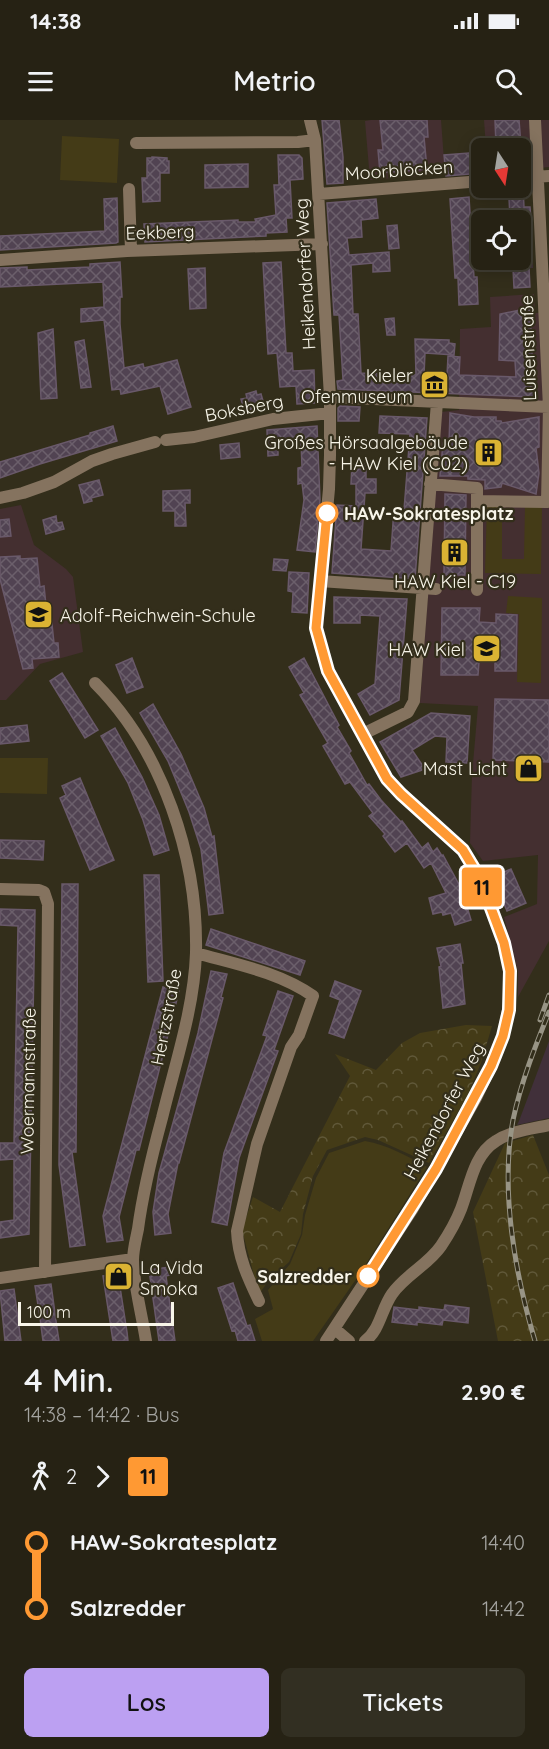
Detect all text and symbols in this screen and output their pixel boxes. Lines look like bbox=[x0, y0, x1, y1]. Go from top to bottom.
text: 14:38 bbox=[30, 7, 81, 35]
text: Metrio bbox=[233, 64, 316, 98]
icon: menu bbox=[24, 65, 57, 98]
icon: search bbox=[492, 65, 525, 98]
north arrow bbox=[471, 138, 531, 198]
map controls bbox=[471, 138, 531, 270]
street label: Moorblöcken bbox=[344, 155, 454, 185]
street label: Heikendorfer Weg bbox=[290, 198, 320, 350]
button: locate bbox=[471, 210, 531, 270]
street label: Eekberg bbox=[125, 219, 195, 245]
street label: Luisenstraße bbox=[515, 295, 541, 401]
place label: Kieler Ofenmuseum bbox=[301, 364, 413, 408]
museum icon: Kieler Ofenmuseum bbox=[418, 369, 450, 401]
street label: Boksberg bbox=[203, 389, 285, 427]
place label: Großes Hörsaalgebäude - HAW Kiel (C02) bbox=[264, 431, 468, 475]
building icon: Großes Hörsaalgebäude - HAW Kiel (C02) bbox=[473, 436, 505, 468]
marker: HAW-Sokratesplatz bbox=[316, 502, 338, 524]
place label: HAW-Sokratesplatz bbox=[344, 502, 514, 525]
building icon: HAW Kiel - C19 bbox=[439, 536, 471, 568]
place label: HAW Kiel - C19 bbox=[394, 570, 516, 593]
school or university icon: Adolf-Reichwein-Schule bbox=[23, 599, 55, 631]
place label: Adolf-Reichwein-Schule bbox=[60, 604, 256, 627]
school or university icon: HAW Kiel bbox=[470, 633, 502, 665]
place label: HAW Kiel bbox=[388, 638, 465, 661]
shop icon: Mast Licht bbox=[512, 752, 544, 784]
place label: Mast Licht bbox=[423, 757, 507, 780]
line badge: 11 bbox=[455, 868, 509, 906]
text: 11 bbox=[474, 874, 490, 900]
street label: Hertzstraße bbox=[145, 967, 187, 1067]
street label: Woermannstraße bbox=[15, 1008, 41, 1154]
street label: Heikendorfer Weg bbox=[398, 1039, 490, 1183]
place label: La Vida Smoka bbox=[140, 1256, 203, 1300]
shop icon: La Vida Smoka bbox=[103, 1261, 135, 1293]
place label: Salzredder bbox=[257, 1265, 352, 1288]
marker: Salzredder bbox=[357, 1265, 379, 1287]
scale bar bbox=[18, 1299, 174, 1326]
text: 100 m bbox=[27, 1302, 71, 1322]
text: 4 Min. bbox=[24, 1359, 114, 1400]
text: 2.90 € bbox=[461, 1378, 525, 1406]
text: 14:38 – 14:42 · Bus bbox=[24, 1402, 179, 1427]
icon: walk bbox=[24, 1460, 57, 1493]
icon: forward bbox=[86, 1460, 119, 1493]
text: 11 bbox=[140, 1463, 156, 1489]
text: 2 bbox=[66, 1464, 77, 1489]
text: HAW-Sokratesplatz bbox=[70, 1528, 277, 1556]
text: 14:40 bbox=[481, 1530, 525, 1555]
text: Salzredder bbox=[70, 1594, 186, 1622]
text: 14:42 bbox=[482, 1596, 525, 1621]
button: Los bbox=[24, 1668, 269, 1737]
button: Tickets bbox=[281, 1668, 525, 1737]

